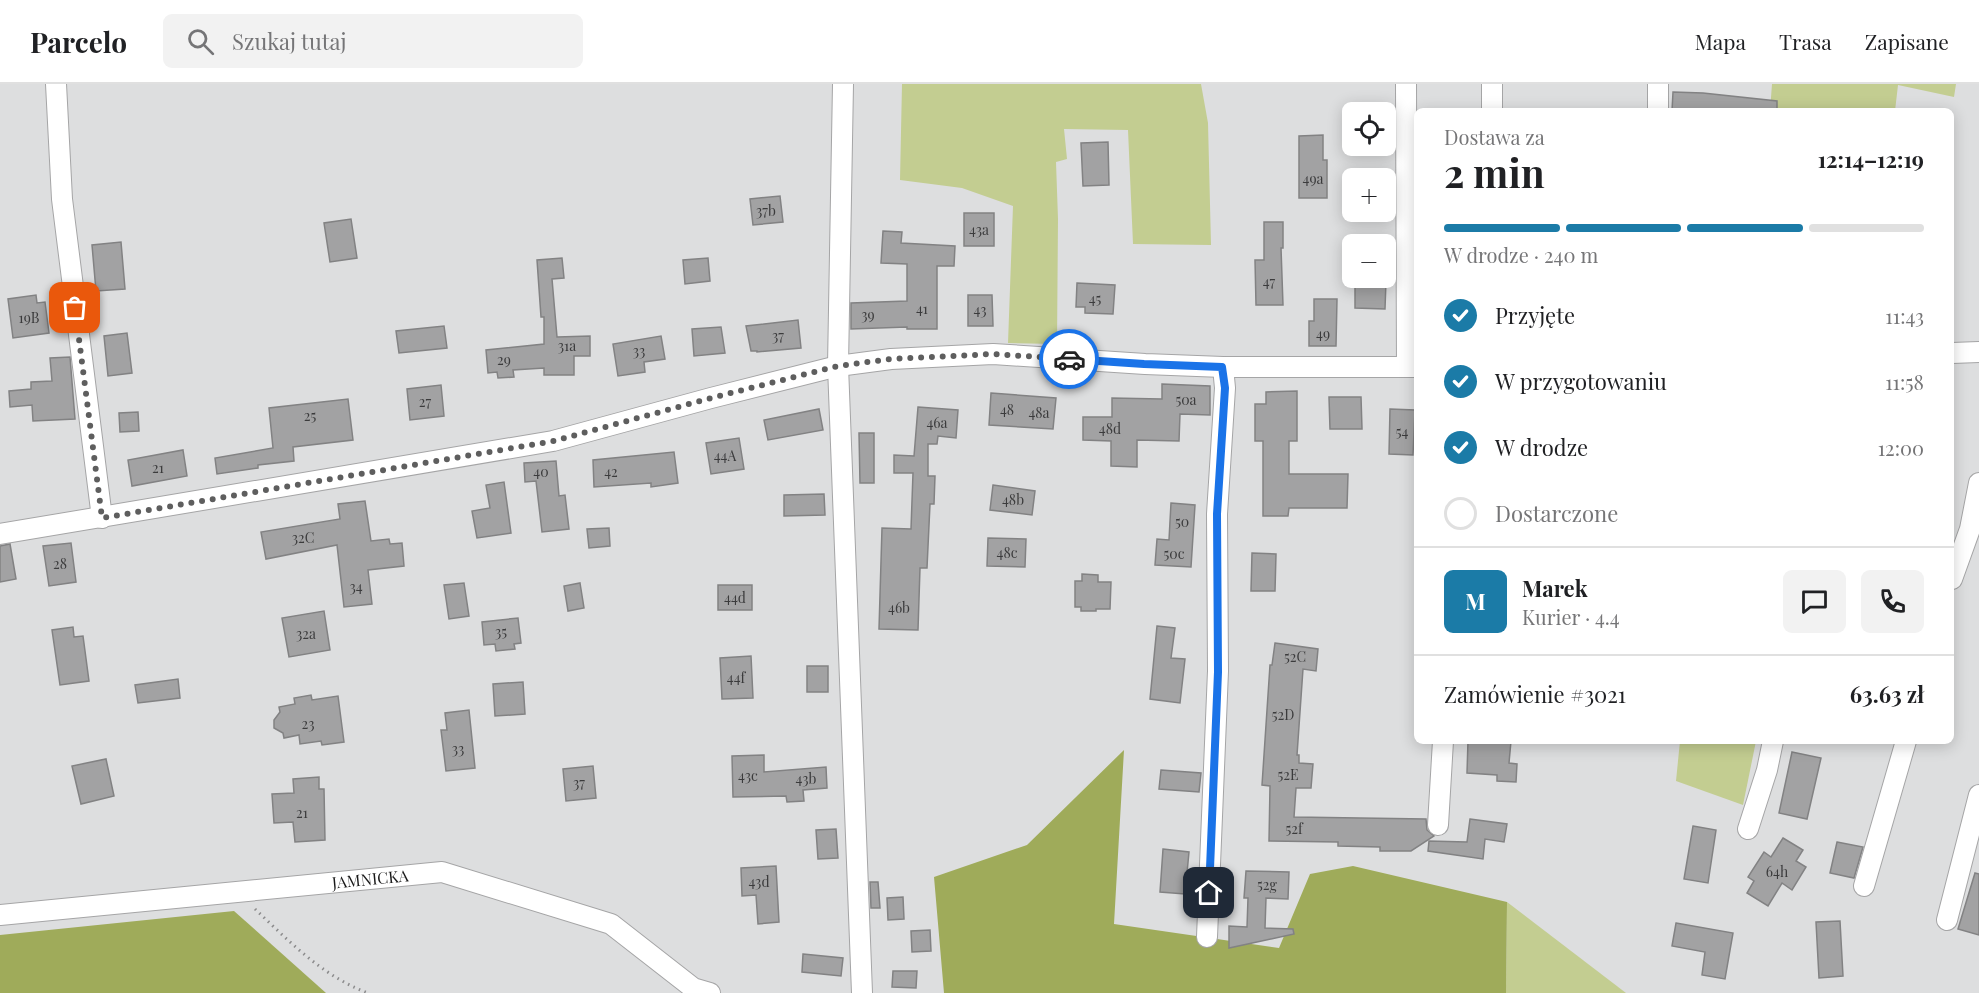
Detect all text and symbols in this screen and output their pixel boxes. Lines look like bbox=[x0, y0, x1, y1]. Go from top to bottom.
search box bbox=[163, 14, 583, 68]
text: Parcelo bbox=[30, 23, 127, 60]
icon: search bbox=[184, 25, 217, 58]
text: Szukaj tutaj bbox=[232, 26, 346, 56]
text: Mapa bbox=[1695, 27, 1746, 55]
text: Trasa bbox=[1779, 27, 1832, 55]
text: Zapisane bbox=[1865, 27, 1949, 55]
map controls bbox=[1342, 102, 1396, 288]
button: locate bbox=[1342, 102, 1396, 156]
text: Dostawa za bbox=[1444, 123, 1545, 150]
text: 12:14–12:19 bbox=[1818, 144, 1924, 174]
text: 2 min bbox=[1444, 146, 1545, 198]
button: + bbox=[1342, 168, 1396, 222]
house number: 49a bbox=[1302, 169, 1324, 188]
house number: 37b bbox=[756, 201, 776, 220]
house number: 43a bbox=[969, 220, 989, 239]
button: − bbox=[1342, 234, 1396, 288]
text: W drodze · 240 m bbox=[1444, 241, 1598, 268]
house number: 47 bbox=[1263, 272, 1276, 291]
pin bbox=[49, 282, 100, 333]
house number: 45 bbox=[1089, 289, 1102, 308]
icon: bag bbox=[58, 291, 91, 324]
house number: 41 bbox=[916, 299, 928, 318]
icon: check bbox=[1444, 299, 1477, 332]
house number: 43 bbox=[974, 300, 986, 319]
text: Przyjęte bbox=[1495, 300, 1575, 330]
text: 11:43 bbox=[1885, 302, 1924, 329]
house number: 39 bbox=[861, 305, 875, 324]
house number: 19B bbox=[18, 308, 40, 327]
house number: 49 bbox=[1316, 324, 1330, 343]
house number: 37 bbox=[772, 326, 784, 345]
courier bbox=[1039, 329, 1099, 389]
house number: 31a bbox=[558, 336, 576, 355]
house number: 33 bbox=[633, 341, 645, 360]
icon: car bbox=[1053, 343, 1086, 376]
house number: 29 bbox=[497, 350, 511, 369]
icon: check bbox=[1444, 365, 1477, 398]
text: W przygotowaniu bbox=[1495, 366, 1667, 396]
text: 11:58 bbox=[1885, 368, 1924, 395]
house number: 50a bbox=[1175, 390, 1197, 409]
house number: 27 bbox=[419, 392, 432, 411]
house number: 48 bbox=[1000, 400, 1014, 419]
house number: 48a bbox=[1028, 403, 1050, 422]
house number: 25 bbox=[304, 406, 316, 425]
house number: 46a bbox=[926, 413, 948, 432]
house number: 48d bbox=[1099, 419, 1121, 438]
house number: 54 bbox=[1396, 422, 1408, 441]
icon: check bbox=[1444, 431, 1477, 464]
text: W drodze bbox=[1495, 432, 1588, 462]
text: 12:00 bbox=[1878, 434, 1924, 461]
house number: 44A bbox=[714, 446, 737, 465]
house number: 21 bbox=[152, 458, 164, 477]
house number: 40 bbox=[533, 462, 549, 481]
house number: 42 bbox=[604, 462, 618, 481]
house number: 48b bbox=[1002, 490, 1024, 509]
text: Dostarczone bbox=[1495, 498, 1618, 528]
house number: 50 bbox=[1175, 512, 1189, 531]
house number: 32C bbox=[292, 528, 314, 547]
house number: 48c bbox=[997, 543, 1018, 562]
house number: 50c bbox=[1163, 544, 1185, 563]
house number: 28 bbox=[53, 554, 67, 573]
button: chat bbox=[1783, 570, 1846, 633]
button: phone bbox=[1861, 570, 1924, 633]
text: Marek bbox=[1522, 573, 1588, 603]
house number: 34 bbox=[349, 577, 363, 596]
text: M bbox=[1465, 586, 1486, 616]
house number: 44d bbox=[724, 588, 746, 607]
house number: 46b bbox=[888, 598, 910, 617]
text: Kurier · 4.4 bbox=[1522, 603, 1620, 630]
house number: 35 bbox=[495, 622, 507, 641]
house number: 32a bbox=[296, 624, 316, 643]
house number: 52C bbox=[1284, 647, 1306, 666]
house number: 44f bbox=[727, 668, 747, 687]
text: Zamówienie #3021 bbox=[1444, 679, 1626, 709]
text: 63.63 zł bbox=[1850, 679, 1924, 709]
house number: 52D bbox=[1272, 705, 1294, 724]
house number: 23 bbox=[301, 714, 315, 733]
house number: 33 bbox=[452, 739, 464, 758]
house number: 52E bbox=[1277, 765, 1299, 784]
house number: 43c bbox=[738, 766, 758, 785]
house number: 43b bbox=[796, 769, 817, 788]
house number: 37 bbox=[573, 773, 585, 792]
house number: 21 bbox=[296, 803, 308, 822]
house number: 52f bbox=[1285, 819, 1304, 838]
house number: 64h bbox=[1766, 862, 1789, 881]
street label: JAMNICKA bbox=[330, 864, 410, 893]
pin bbox=[1183, 867, 1234, 918]
house number: 43d bbox=[748, 872, 770, 891]
house number: 52g bbox=[1257, 875, 1278, 894]
icon: home bbox=[1192, 876, 1225, 909]

